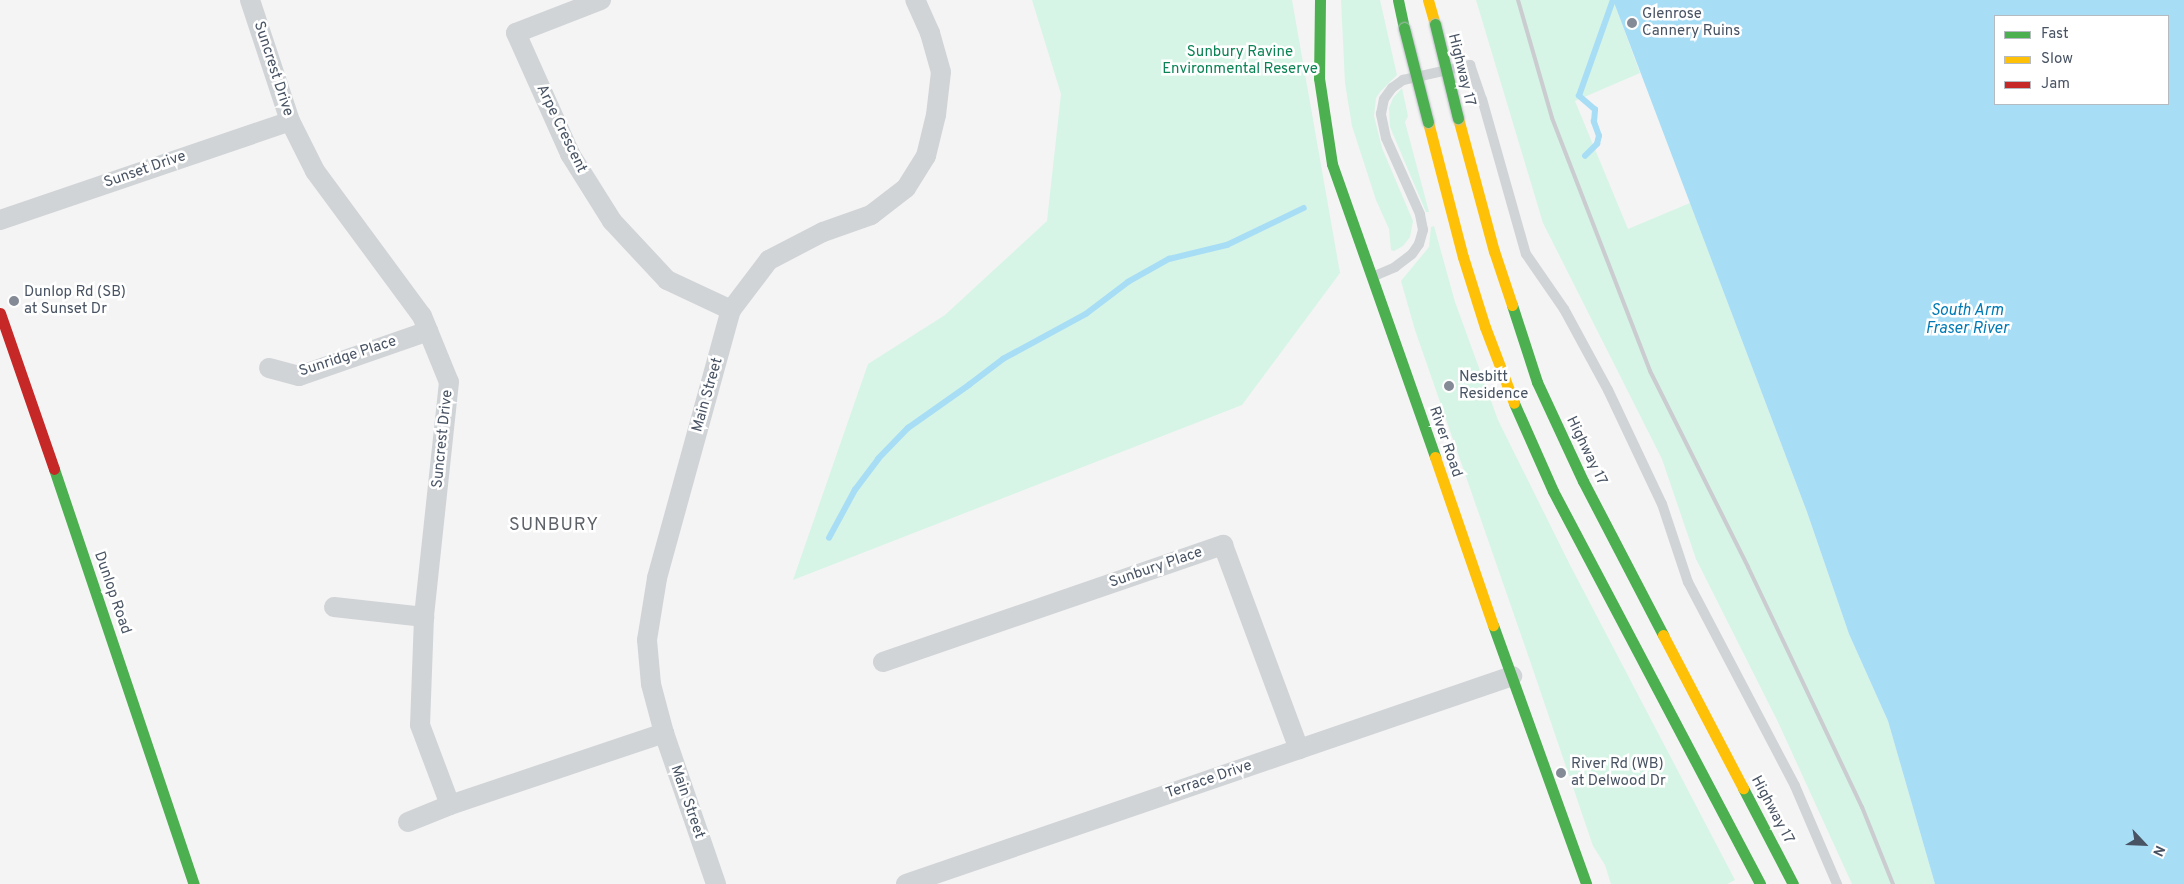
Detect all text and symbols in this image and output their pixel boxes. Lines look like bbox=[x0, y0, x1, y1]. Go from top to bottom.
place label: Glenrose Cannery Ruins bbox=[1642, 5, 1740, 40]
legend bbox=[1994, 15, 2169, 105]
marker: Glenrose Cannery Ruins bbox=[1626, 17, 1638, 29]
street label: Suncrest Drive bbox=[249, 19, 297, 119]
text: Fast bbox=[2041, 25, 2069, 44]
street label: Highway 17 bbox=[1443, 32, 1479, 108]
park label: Sunbury Ravine Environmental Reserve bbox=[1162, 43, 1318, 78]
text: Slow bbox=[2041, 50, 2073, 69]
text: Jam bbox=[2041, 75, 2070, 94]
street label: Arpe Crescent bbox=[532, 82, 590, 176]
street label: Sunset Drive bbox=[102, 148, 188, 192]
place label: Dunlop Rd (SB) at Sunset Dr bbox=[24, 283, 126, 318]
marker: Dunlop Rd (SB) at Sunset Dr bbox=[8, 295, 20, 307]
water label: South Arm Fraser River bbox=[1925, 301, 2009, 339]
street label: Sunridge Place bbox=[297, 333, 399, 381]
street label: Main Street bbox=[689, 356, 727, 434]
place label: Nesbitt Residence bbox=[1459, 368, 1528, 403]
marker: Nesbitt Residence bbox=[1443, 380, 1455, 392]
street label: Suncrest Drive bbox=[429, 389, 457, 489]
street label: River Road bbox=[1424, 404, 1466, 480]
street label: Highway 17 bbox=[1562, 414, 1610, 488]
district label: SUNBURY bbox=[508, 515, 600, 537]
street label: Sunbury Place bbox=[1107, 544, 1205, 592]
street label: Dunlop Road bbox=[89, 549, 135, 637]
place label: River Rd (WB) at Delwood Dr bbox=[1571, 755, 1666, 790]
street label: Terrace Drive bbox=[1164, 757, 1254, 803]
street label: Main Street bbox=[666, 763, 708, 841]
marker: River Rd (WB) at Delwood Dr bbox=[1555, 767, 1567, 779]
street label: Highway 17 bbox=[1747, 773, 1797, 847]
north arrow bbox=[2119, 819, 2169, 869]
text: N bbox=[2148, 842, 2168, 859]

